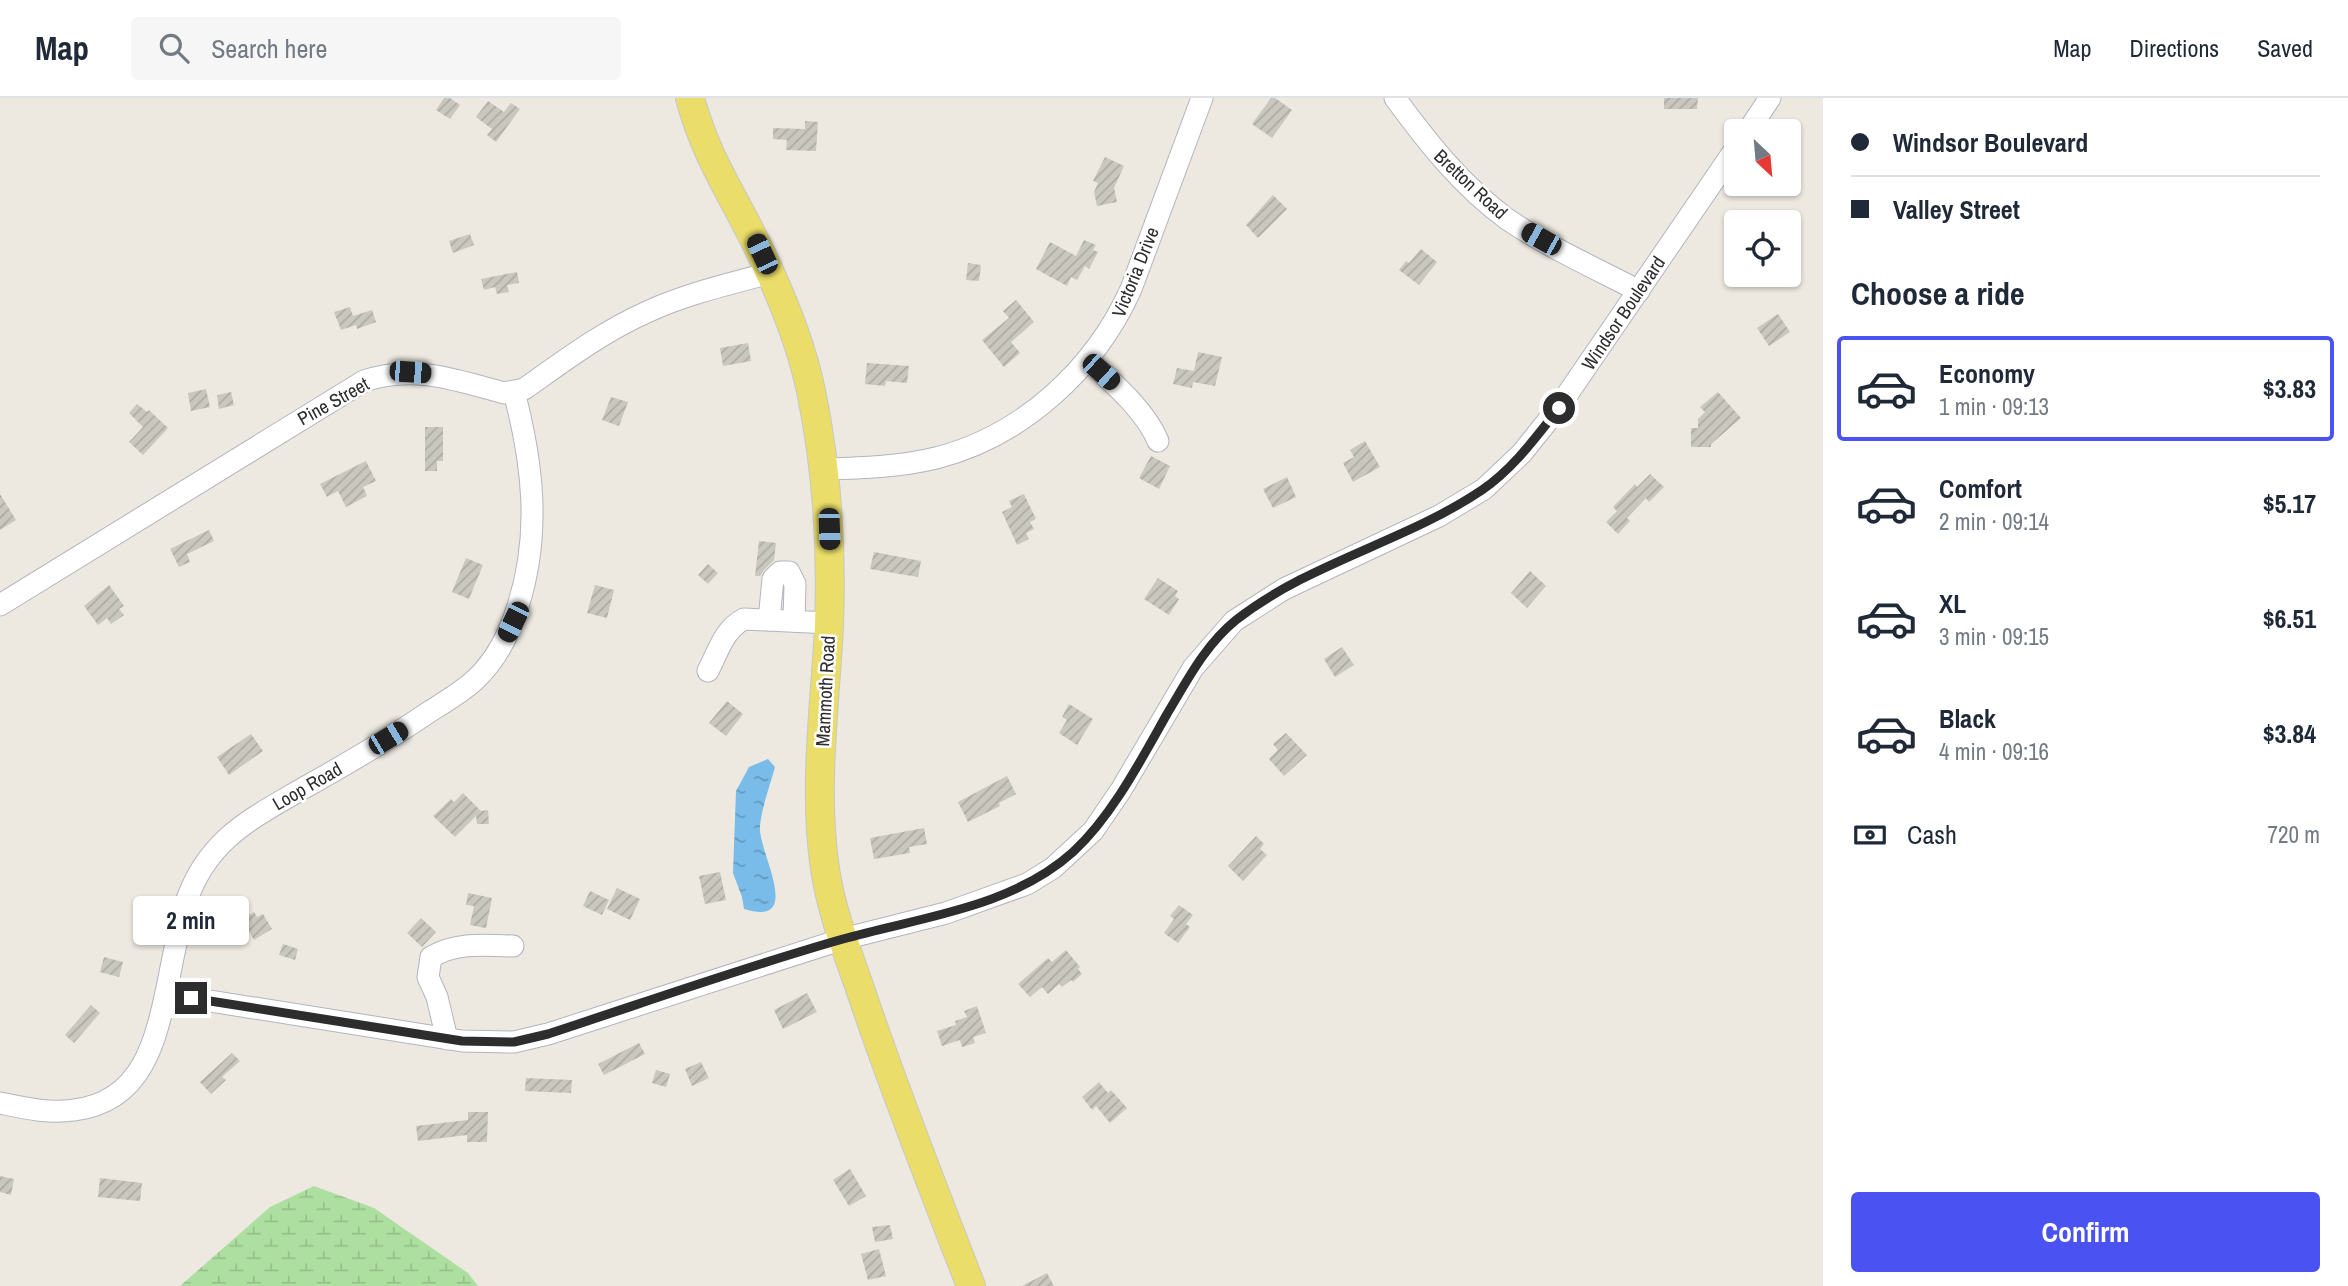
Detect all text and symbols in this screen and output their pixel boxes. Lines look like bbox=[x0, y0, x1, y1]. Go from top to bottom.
search box bbox=[131, 17, 621, 80]
text: Map bbox=[35, 26, 89, 70]
icon: search bbox=[155, 29, 193, 67]
text: Search here bbox=[211, 31, 327, 66]
text: Map bbox=[2053, 32, 2091, 64]
text: Directions bbox=[2129, 32, 2219, 64]
text: Saved bbox=[2257, 32, 2313, 64]
north arrow bbox=[1724, 119, 1801, 196]
map controls bbox=[1724, 119, 1801, 287]
text: Windsor Boulevard bbox=[1893, 125, 2088, 160]
street label: Bretton Road bbox=[1429, 143, 1513, 225]
text: Valley Street bbox=[1893, 192, 2020, 227]
button: locate bbox=[1724, 210, 1801, 287]
car bbox=[1518, 220, 1565, 258]
street label: Victoria Drive bbox=[1105, 223, 1165, 321]
car bbox=[744, 231, 781, 277]
street label: Windsor Boulevard bbox=[1575, 251, 1671, 375]
text: Choose a ride bbox=[1851, 272, 2025, 315]
car bbox=[1079, 350, 1124, 394]
text: Economy bbox=[1939, 356, 2035, 391]
icon: car bbox=[1855, 357, 1918, 420]
car bbox=[389, 360, 432, 384]
street label: Pine Street bbox=[293, 370, 374, 431]
text: $3.83 bbox=[2263, 371, 2316, 406]
text: 1 min · 09:13 bbox=[1939, 391, 2049, 422]
route start bbox=[1543, 392, 1575, 424]
text: Comfort bbox=[1939, 471, 2022, 506]
icon: car bbox=[1855, 472, 1918, 535]
text: $5.17 bbox=[2263, 486, 2316, 521]
text: 2 min · 09:14 bbox=[1939, 506, 2049, 537]
car bbox=[818, 508, 841, 550]
text: XL bbox=[1939, 586, 1966, 621]
icon: car bbox=[1855, 587, 1918, 650]
car bbox=[495, 599, 532, 645]
text: $6.51 bbox=[2263, 601, 2316, 636]
text: 3 min · 09:15 bbox=[1939, 621, 2049, 652]
street label: Mammoth Road bbox=[809, 635, 841, 747]
text: Black bbox=[1939, 701, 1996, 736]
icon: car bbox=[1855, 702, 1918, 765]
text: $3.84 bbox=[2263, 716, 2316, 751]
car bbox=[365, 718, 412, 758]
text: 4 min · 09:16 bbox=[1939, 736, 2049, 767]
street label: Loop Road bbox=[267, 756, 347, 816]
icon: cash bbox=[1851, 816, 1889, 854]
text: Cash bbox=[1907, 817, 1957, 852]
text: 720 m bbox=[2268, 819, 2320, 850]
callout: 2 min bbox=[133, 897, 249, 946]
text: 2 min bbox=[166, 905, 216, 936]
route end bbox=[175, 982, 207, 1014]
button: Confirm bbox=[1851, 1192, 2320, 1272]

